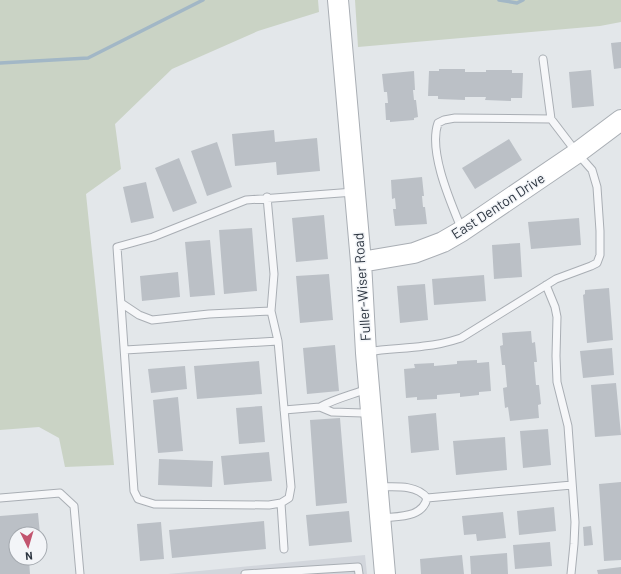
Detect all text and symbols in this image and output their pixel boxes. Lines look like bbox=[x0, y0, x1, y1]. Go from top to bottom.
street label: East Denton Drive bbox=[448, 169, 548, 242]
street label: Fuller-Wiser Road bbox=[349, 232, 374, 342]
north arrow bbox=[8, 526, 48, 566]
text: N bbox=[25, 550, 33, 563]

